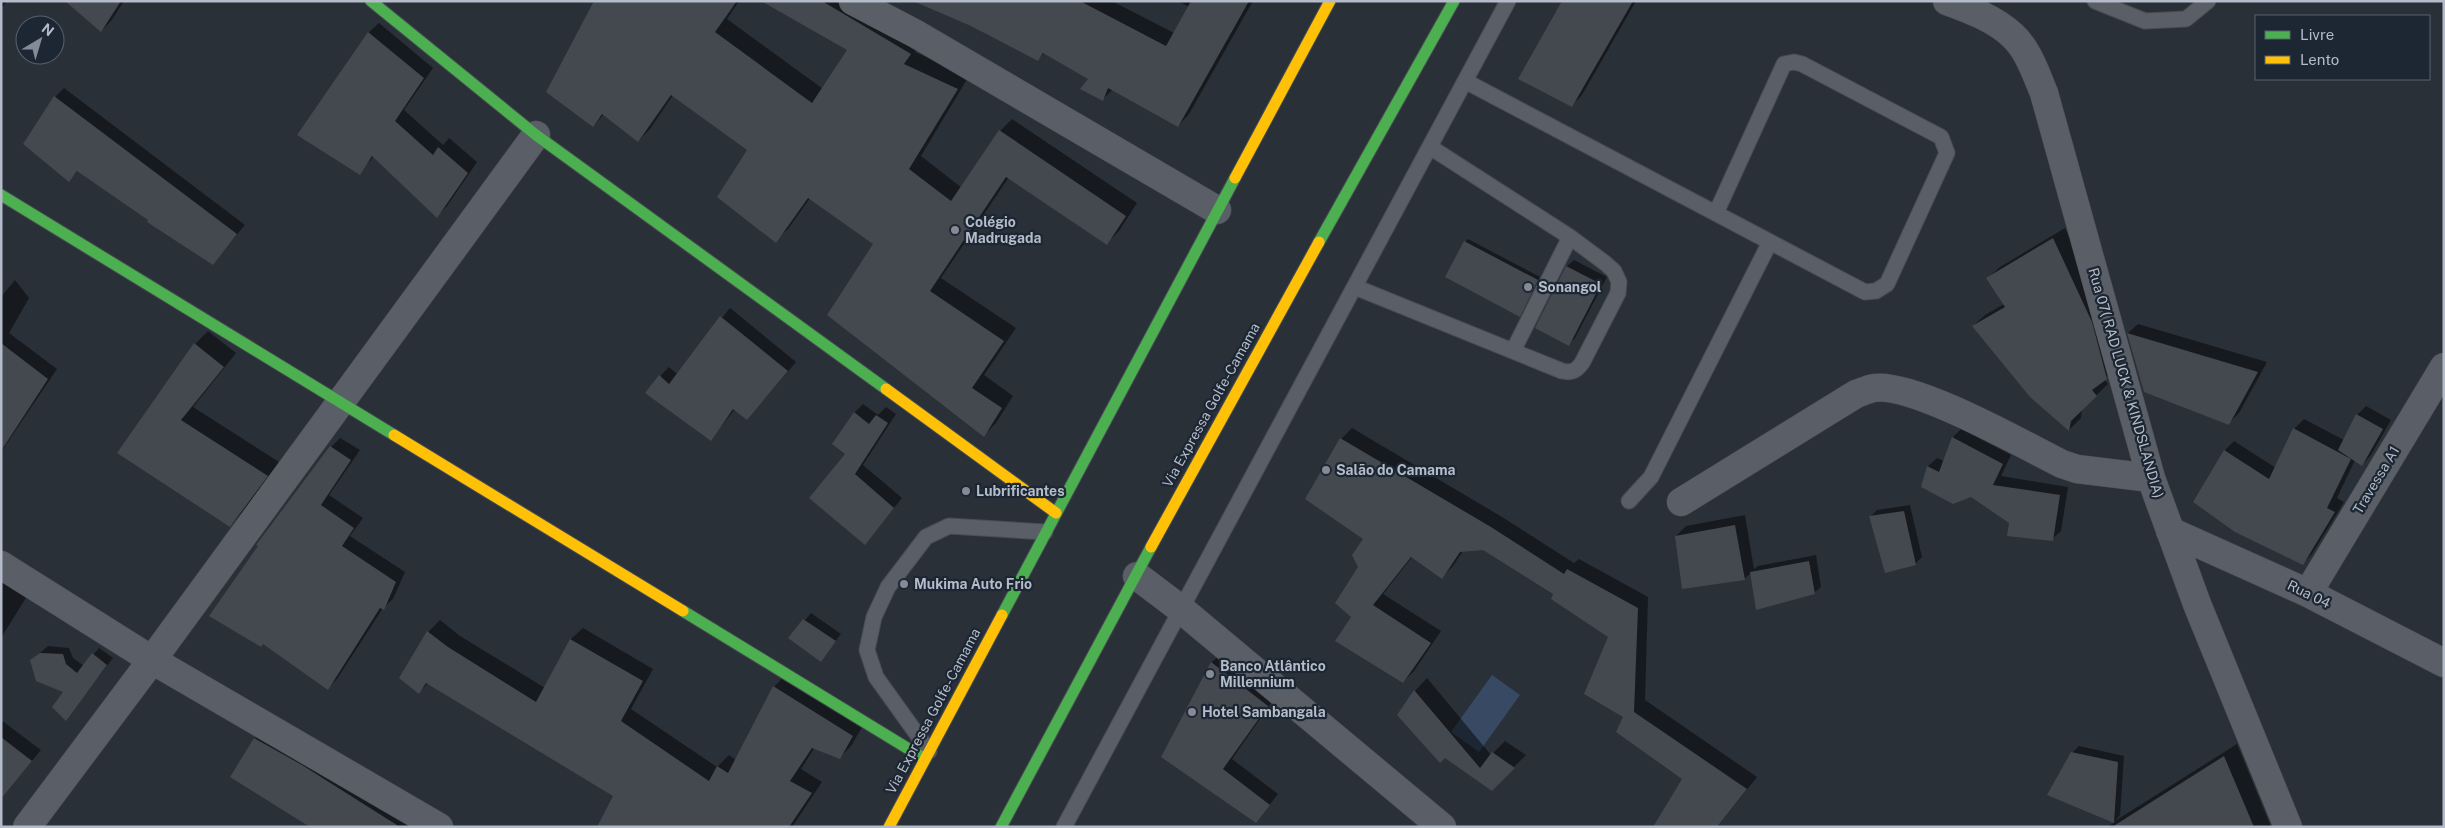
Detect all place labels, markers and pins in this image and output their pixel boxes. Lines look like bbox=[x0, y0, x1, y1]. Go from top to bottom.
place label: Colégio Madrugada bbox=[965, 214, 1041, 246]
marker: Colégio Madrugada bbox=[949, 224, 961, 236]
place label: Sonangol bbox=[1538, 279, 1602, 295]
marker: Sonangol bbox=[1522, 281, 1534, 293]
place label: Salão do Camama bbox=[1336, 462, 1455, 478]
marker: Salão do Camama bbox=[1320, 464, 1332, 476]
place label: Lubrificantes bbox=[976, 483, 1065, 499]
marker: Lubrificantes bbox=[960, 485, 972, 497]
place label: Mukima Auto Frio bbox=[914, 576, 1032, 592]
marker: Mukima Auto Frio bbox=[898, 578, 910, 590]
place label: Banco Atlântico Millennium bbox=[1220, 658, 1326, 690]
marker: Banco Atlântico Millennium bbox=[1204, 668, 1216, 680]
place label: Hotel Sambangala bbox=[1202, 704, 1326, 720]
marker: Hotel Sambangala bbox=[1186, 706, 1198, 718]

